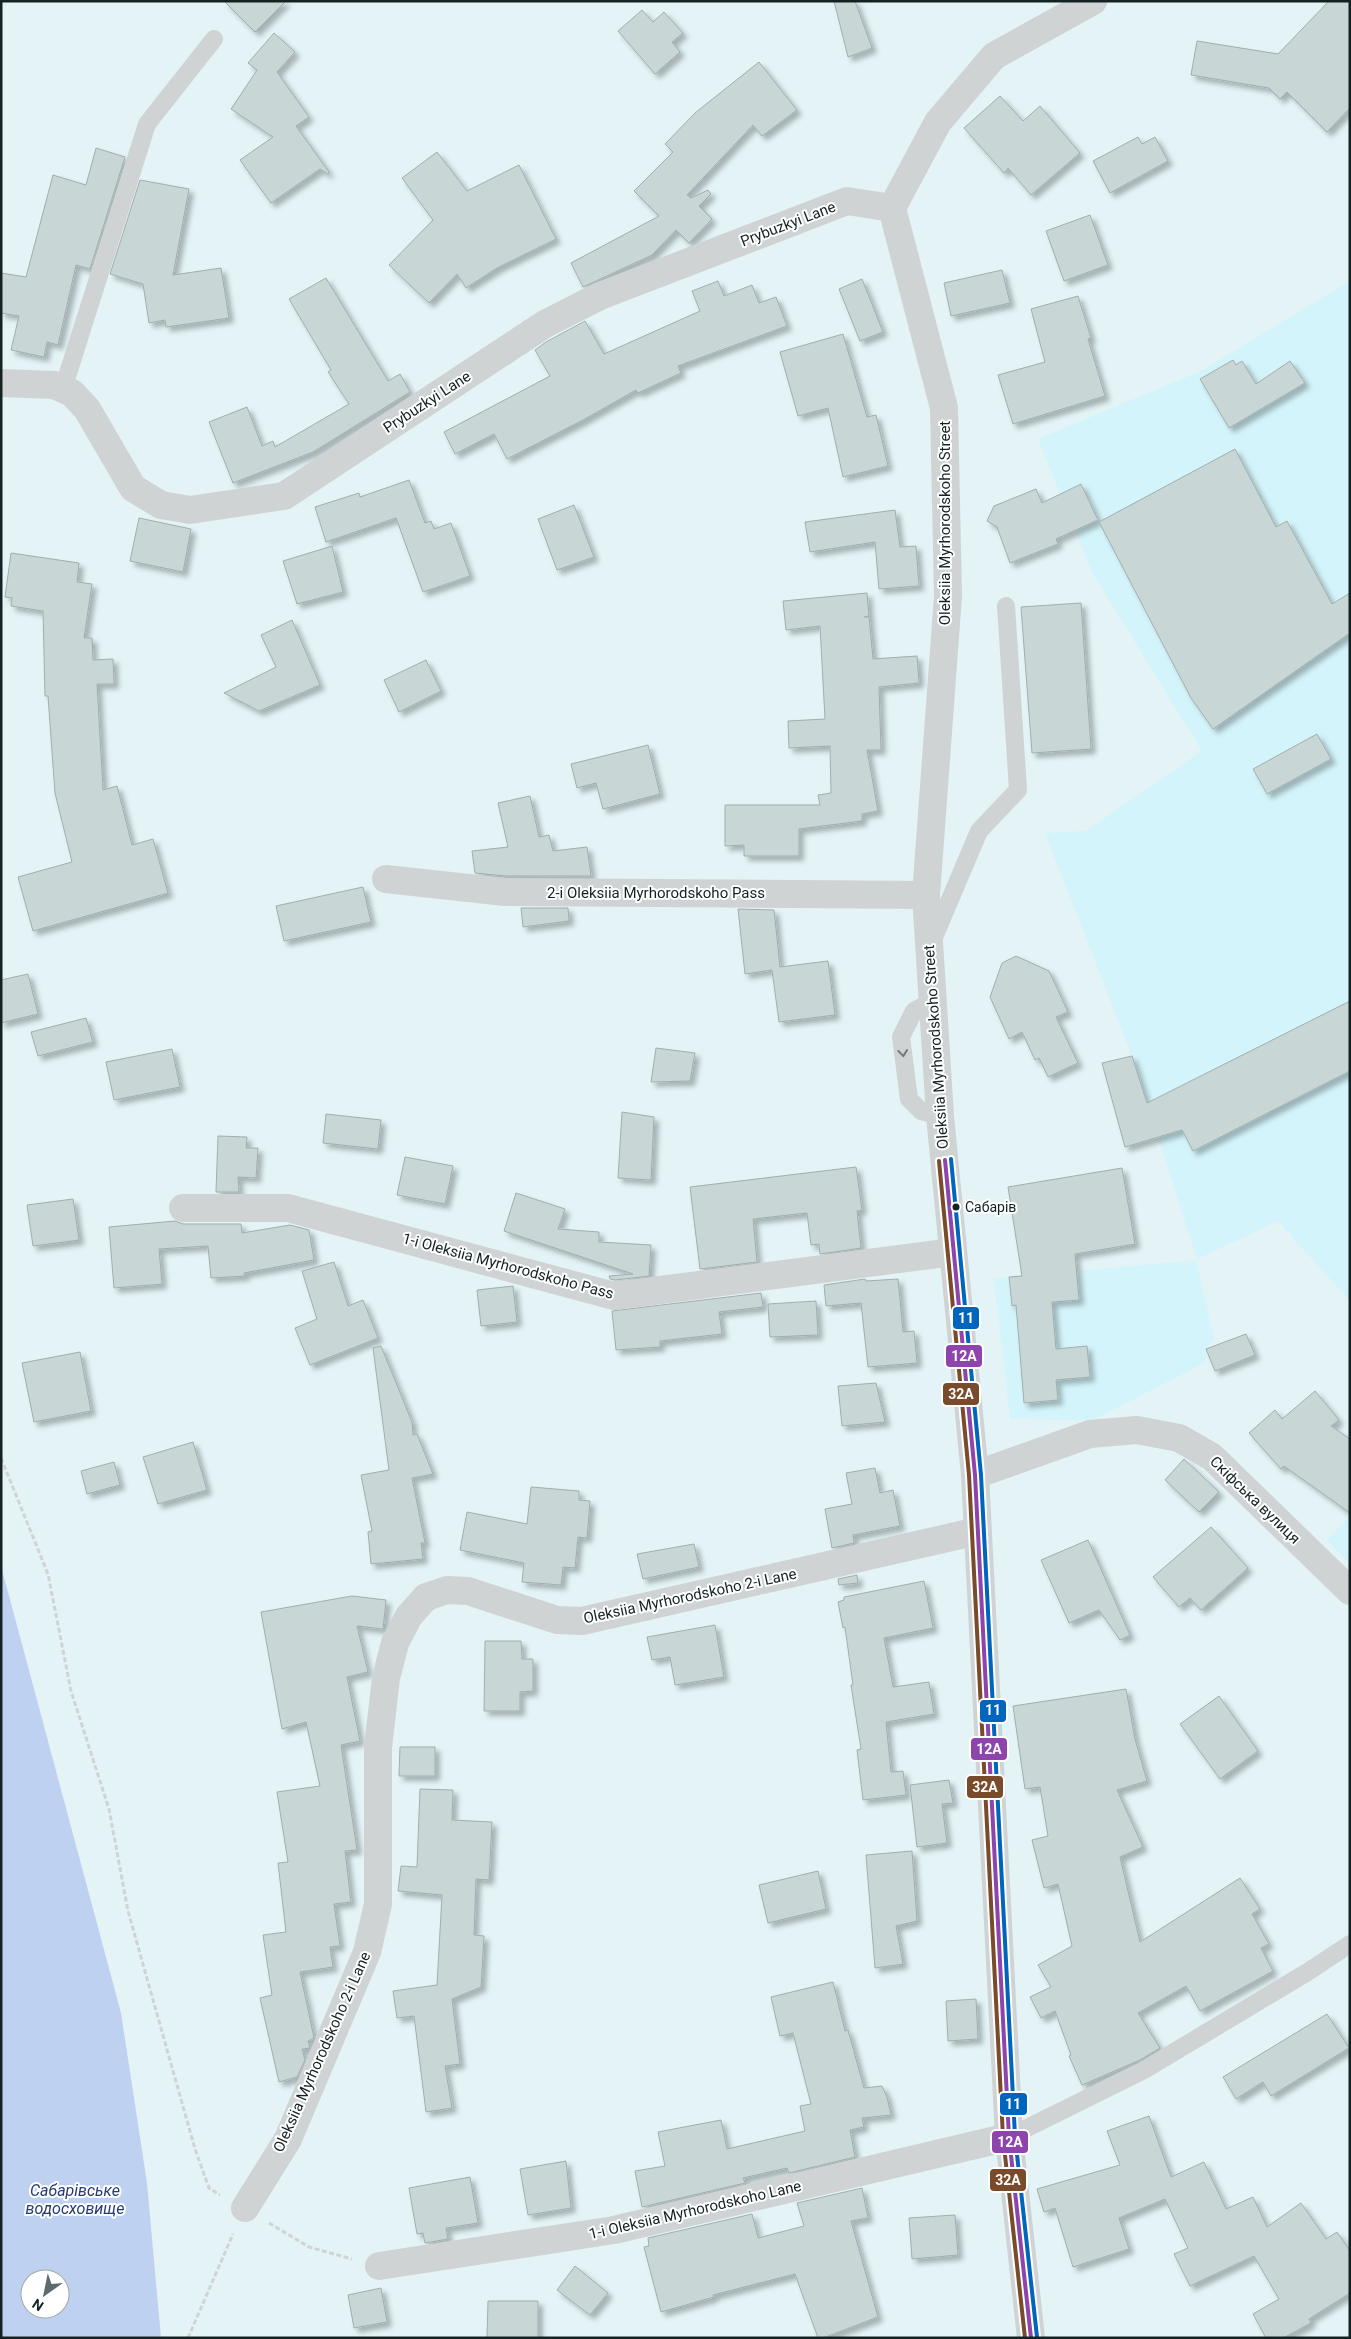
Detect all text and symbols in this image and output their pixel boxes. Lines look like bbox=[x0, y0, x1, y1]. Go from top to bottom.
street label: Prybuzkyi Lane bbox=[738, 198, 838, 250]
street label: Prybuzkyi Lane bbox=[380, 367, 474, 437]
street label: Oleksiia Myrhorodskoho Street bbox=[936, 421, 954, 625]
street label: 2-i Oleksiia Myrhorodskoho Pass bbox=[547, 884, 765, 902]
street label: Oleksiia Myrhorodskoho Street bbox=[920, 944, 952, 1150]
one-way arrow bbox=[897, 1049, 908, 1057]
place label: Сабарів bbox=[965, 1199, 1016, 1215]
marker: Сабарів bbox=[951, 1202, 961, 1212]
street label: 1-i Oleksiia Myrhorodskoho Pass bbox=[400, 1229, 616, 1303]
line badge: 11 bbox=[952, 1306, 980, 1330]
text: 11 bbox=[958, 1310, 974, 1326]
line badge: 12А bbox=[945, 1344, 983, 1368]
text: 12А bbox=[951, 1348, 977, 1364]
line badge: 32А bbox=[942, 1382, 980, 1406]
text: 32А bbox=[948, 1386, 974, 1402]
street label: Скіфська вулиця bbox=[1206, 1452, 1304, 1548]
street label: Oleksiia Myrhorodskoho 2-i Lane bbox=[582, 1565, 798, 1627]
line badge: 11 bbox=[979, 1699, 1007, 1723]
text: 11 bbox=[985, 1702, 1001, 1718]
line badge: 12А bbox=[970, 1737, 1008, 1761]
text: 12А bbox=[976, 1741, 1002, 1757]
line badge: 32А bbox=[966, 1775, 1004, 1799]
text: 32А bbox=[972, 1779, 998, 1795]
street label: Oleksiia Myrhorodskoho 2-i Lane bbox=[270, 1949, 374, 2155]
line badge: 11 bbox=[999, 2092, 1028, 2116]
text: 11 bbox=[1005, 2096, 1021, 2112]
line badge: 12А bbox=[991, 2130, 1029, 2154]
text: 12А bbox=[997, 2134, 1023, 2150]
line badge: 32А bbox=[989, 2168, 1027, 2192]
text: 32А bbox=[995, 2172, 1021, 2188]
street label: 1-i Oleksiia Myrhorodskoho Lane bbox=[587, 2177, 803, 2243]
water label: Сабарівське водосховище bbox=[26, 2181, 124, 2218]
north arrow bbox=[20, 2269, 70, 2319]
text: N bbox=[29, 2295, 46, 2314]

